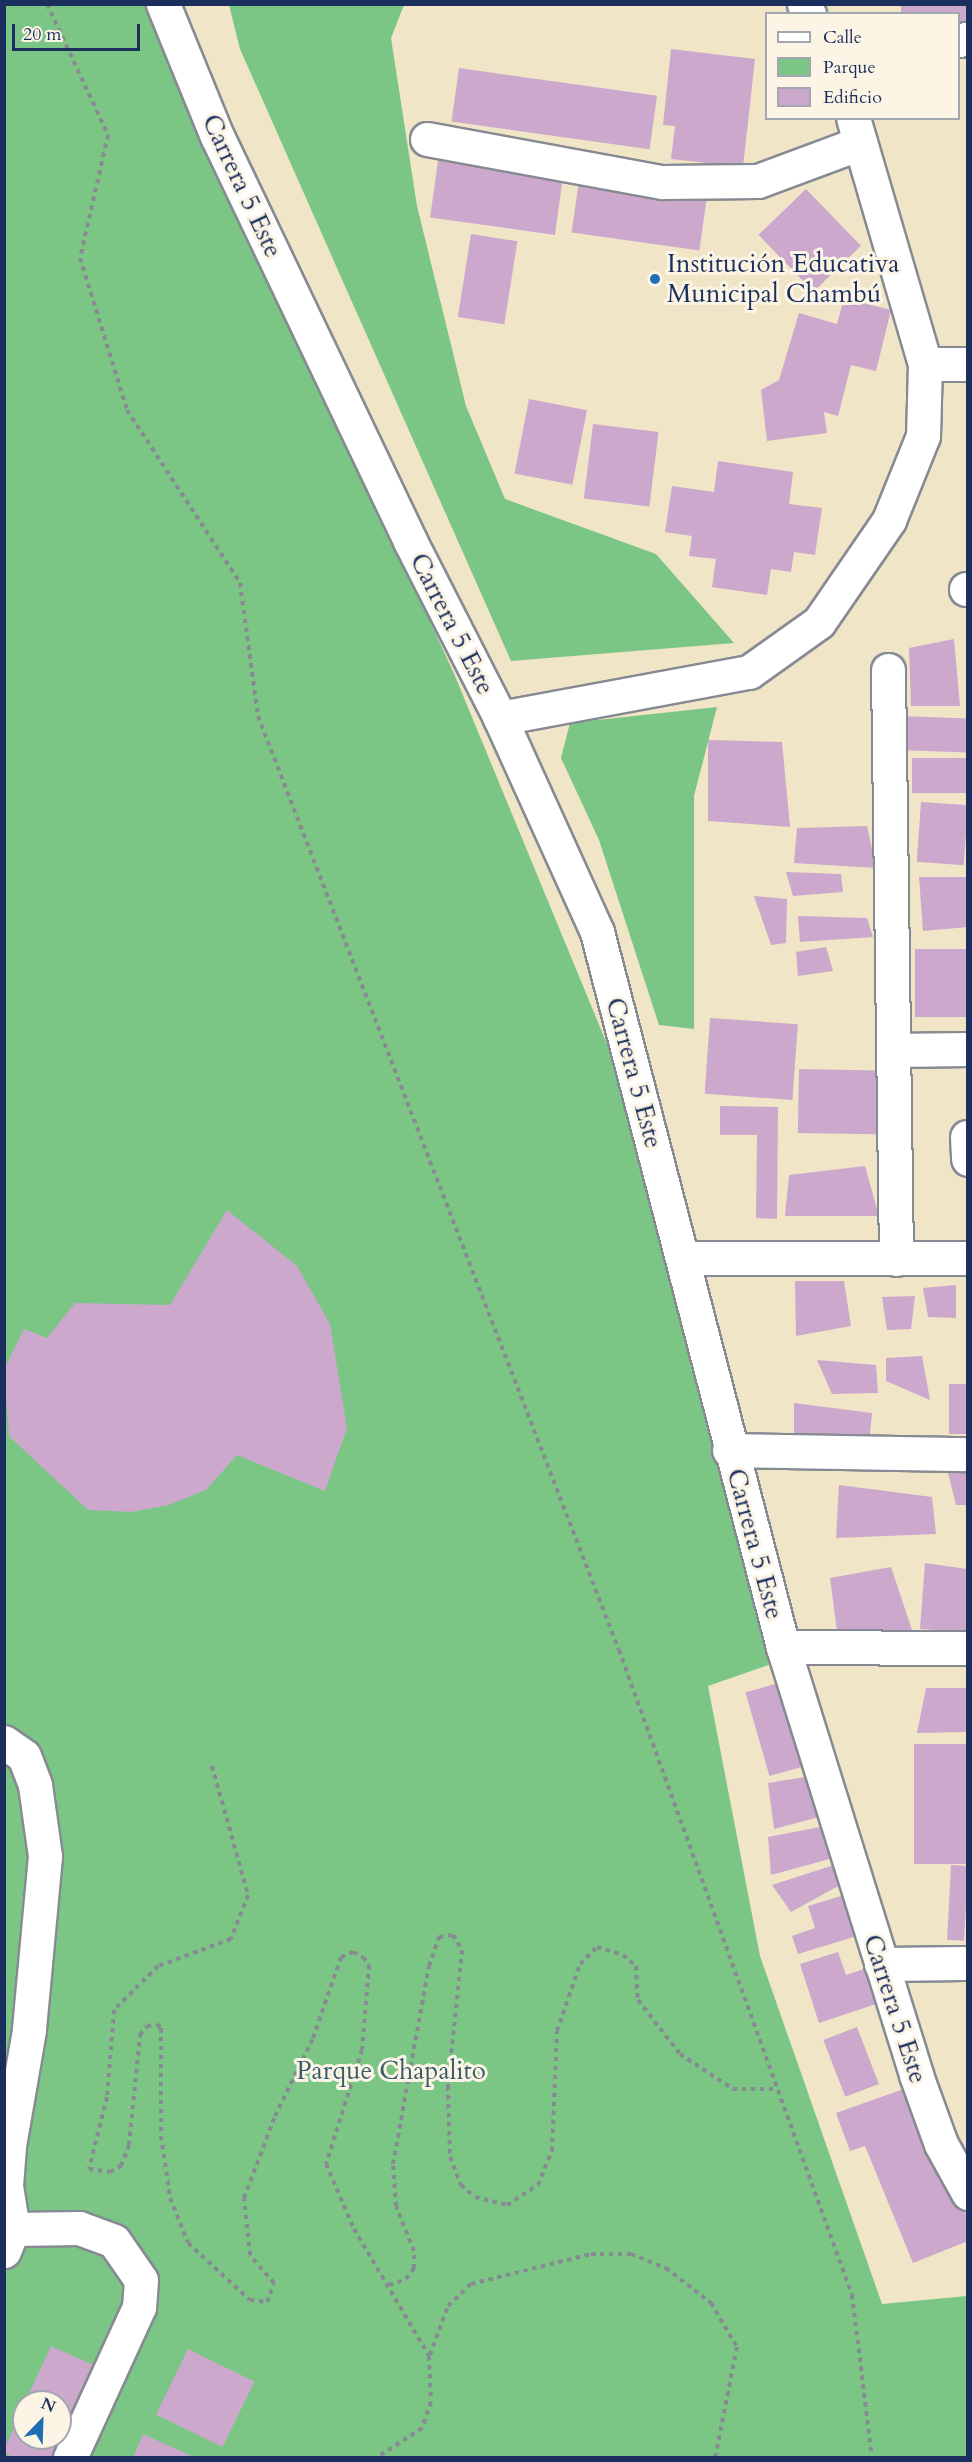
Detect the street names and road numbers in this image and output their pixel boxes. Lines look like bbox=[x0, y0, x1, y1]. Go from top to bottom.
street label: Carrera 5 Este bbox=[195, 109, 289, 263]
street label: Carrera 5 Este bbox=[403, 548, 501, 700]
street label: Carrera 5 Este bbox=[599, 994, 669, 1152]
street label: Carrera 5 Este bbox=[720, 1465, 790, 1623]
street label: Carrera 5 Este bbox=[856, 1931, 934, 2087]

